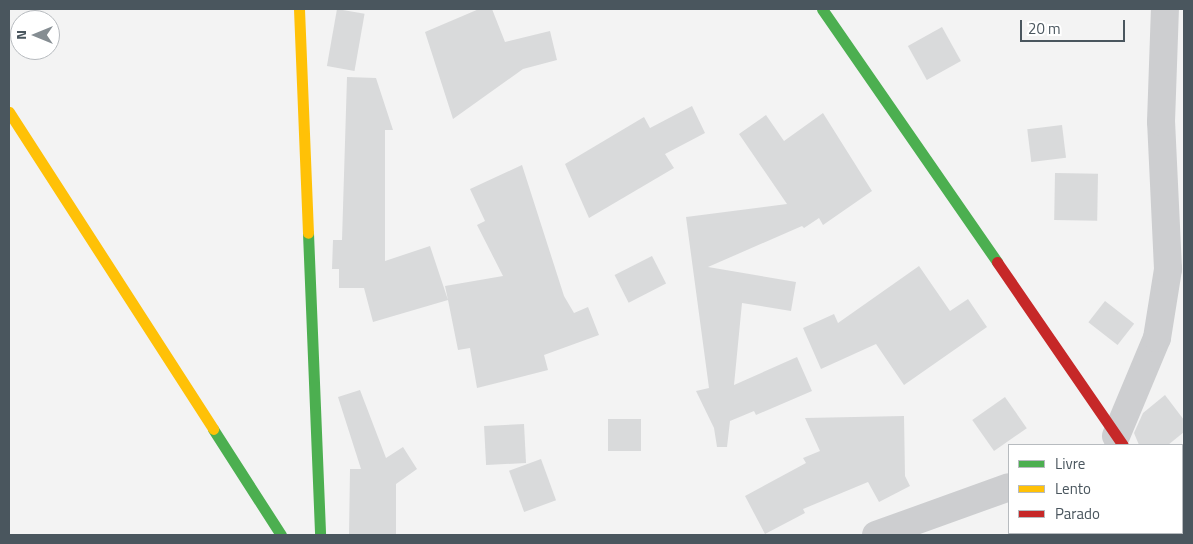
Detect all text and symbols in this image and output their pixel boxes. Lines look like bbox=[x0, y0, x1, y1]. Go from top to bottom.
north arrow bbox=[10, 10, 60, 60]
scale bar bbox=[1023, 10, 1128, 42]
text: 20 m bbox=[1028, 17, 1061, 40]
text: N bbox=[10, 30, 31, 40]
legend bbox=[1008, 444, 1183, 534]
text: Livre bbox=[1055, 452, 1085, 475]
text: Lento bbox=[1055, 477, 1091, 500]
text: Parado bbox=[1055, 502, 1100, 525]

